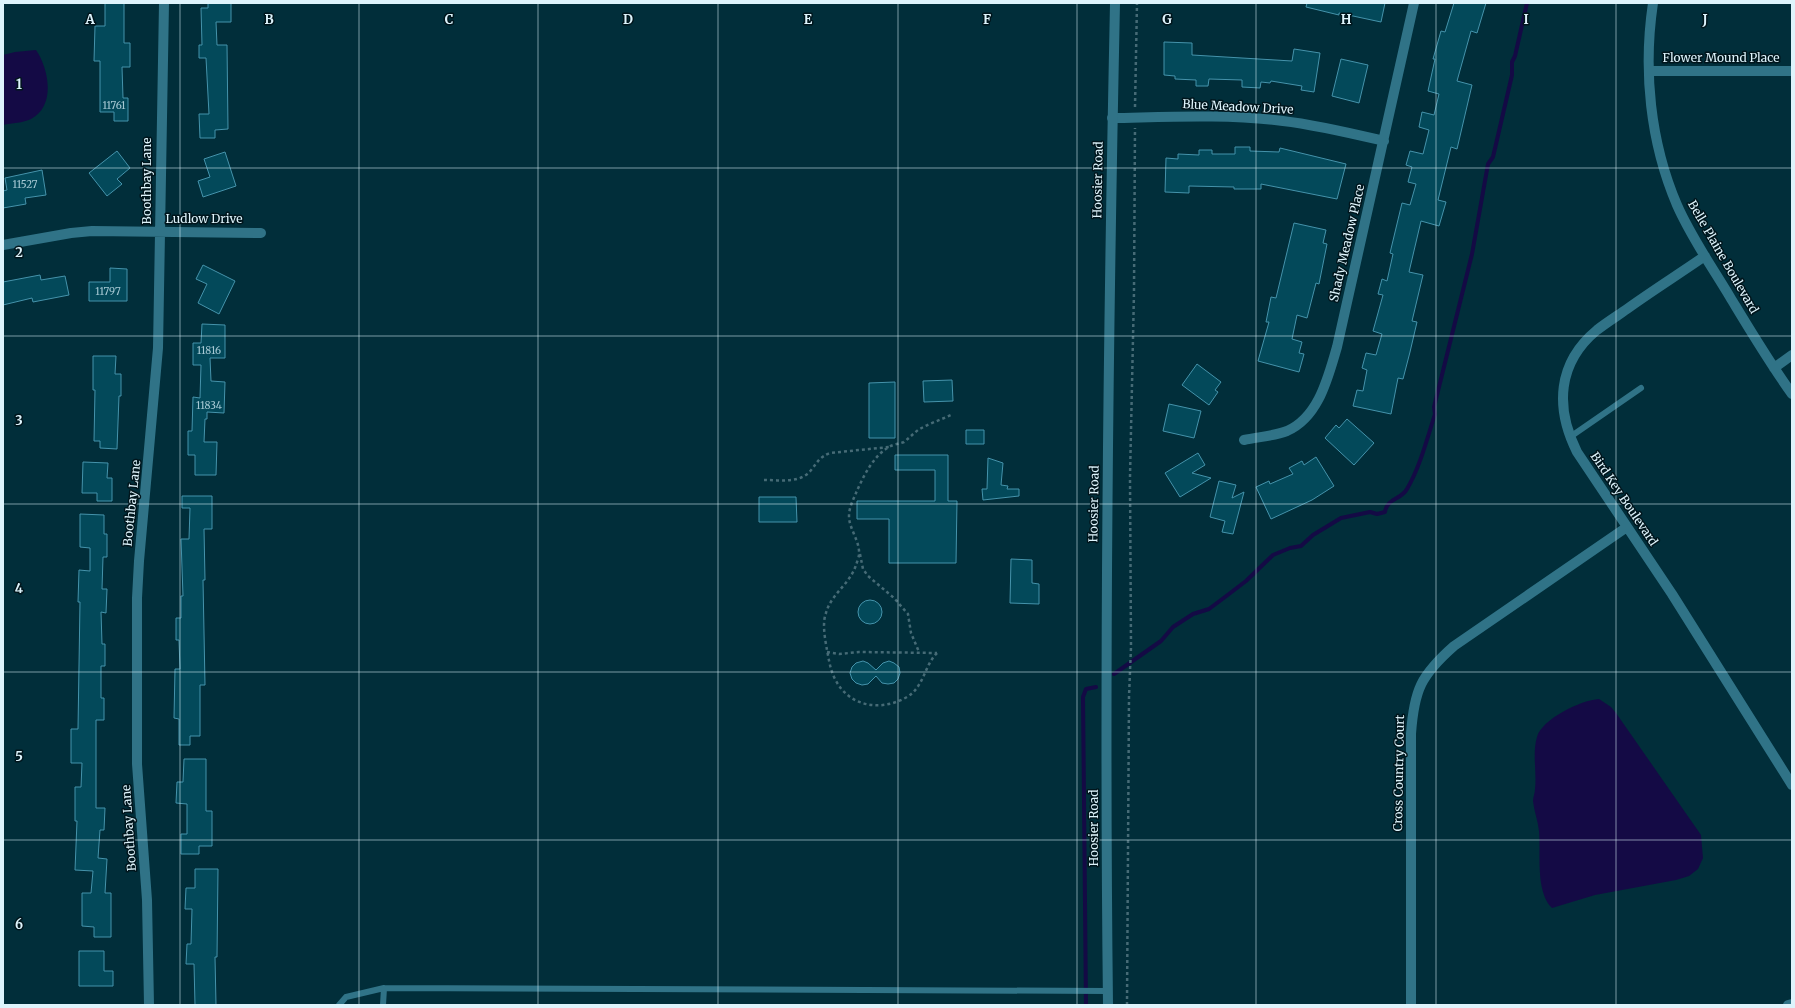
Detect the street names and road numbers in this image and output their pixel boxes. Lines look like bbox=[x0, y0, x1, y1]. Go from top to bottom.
street label: Flower Mound Place bbox=[1663, 50, 1779, 65]
street label: Blue Meadow Drive bbox=[1182, 96, 1294, 117]
street label: Boothbay Lane bbox=[139, 138, 154, 224]
street label: Hoosier Road bbox=[1089, 141, 1106, 219]
street label: Shady Meadow Place bbox=[1326, 183, 1367, 303]
street label: Belle Plaine Boulevard bbox=[1685, 197, 1762, 316]
street label: Ludlow Drive bbox=[166, 211, 242, 226]
street label: Bird Key Boulevard bbox=[1587, 449, 1661, 548]
street label: Boothbay Lane bbox=[120, 459, 144, 547]
street label: Hoosier Road bbox=[1085, 465, 1102, 543]
street label: Cross Country Court bbox=[1390, 714, 1407, 831]
street label: Boothbay Lane bbox=[118, 784, 139, 872]
street label: Hoosier Road bbox=[1086, 790, 1101, 867]

